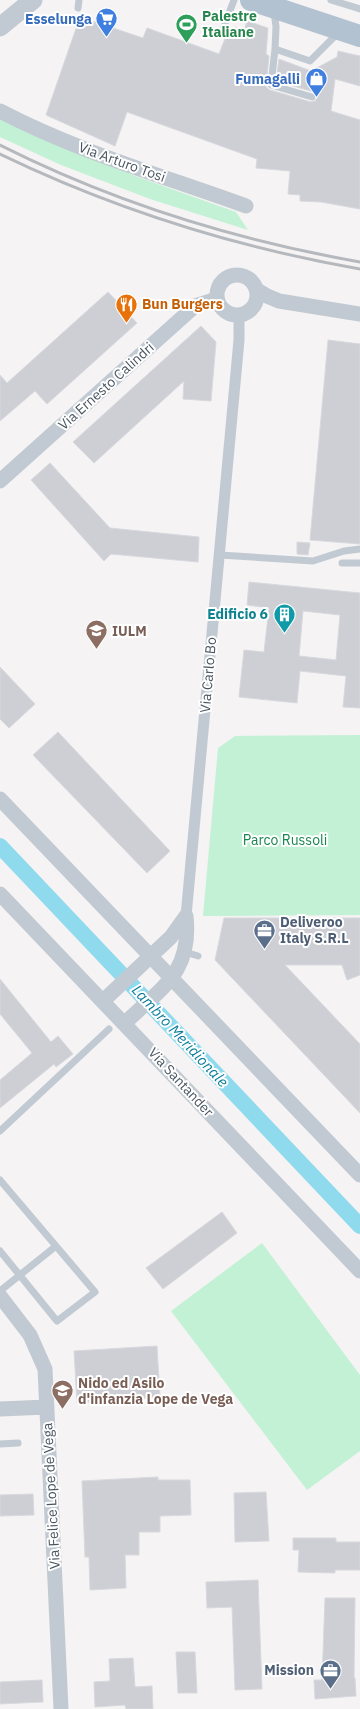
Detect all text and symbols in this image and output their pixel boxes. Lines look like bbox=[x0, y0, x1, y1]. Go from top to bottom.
supermarket icon: Esselunga bbox=[94, 6, 120, 39]
place label: Palestre Italiane bbox=[202, 7, 257, 41]
place label: Esselunga bbox=[25, 10, 92, 28]
sports icon: Palestre Italiane bbox=[174, 11, 200, 44]
shop icon: Fumagalli bbox=[303, 66, 329, 99]
place label: Fumagalli bbox=[235, 70, 300, 88]
street label: Via Arturo Tosi bbox=[76, 138, 168, 186]
restaurant icon: Bun Burgers bbox=[113, 291, 139, 324]
place label: Bun Burgers bbox=[142, 295, 223, 313]
street label: Via Ernesto Calindri bbox=[54, 338, 158, 434]
building icon: Edificio 6 bbox=[271, 601, 297, 634]
place label: Edificio 6 bbox=[207, 605, 268, 623]
school or university icon: IULM bbox=[83, 618, 109, 651]
place label: IULM bbox=[112, 622, 147, 640]
street label: Via Carlo Bo bbox=[196, 636, 220, 714]
park label: Parco Russoli bbox=[243, 831, 327, 849]
place label: Deliveroo Italy S.R.L bbox=[280, 913, 349, 947]
office icon: Deliveroo Italy S.R.L bbox=[251, 917, 277, 950]
water label: Lambro Meridionale bbox=[128, 981, 233, 1091]
street label: Via Santander bbox=[145, 1044, 217, 1120]
place label: Nido ed Asilo d'infanzia Lope de Vega bbox=[78, 1374, 233, 1408]
school or university icon: Nido ed Asilo d'infanzia Lope de Vega bbox=[50, 1378, 76, 1411]
street label: Via Felice Lope de Vega bbox=[38, 1422, 64, 1570]
office icon: Mission bbox=[317, 1657, 343, 1690]
place label: Mission bbox=[264, 1661, 314, 1679]

